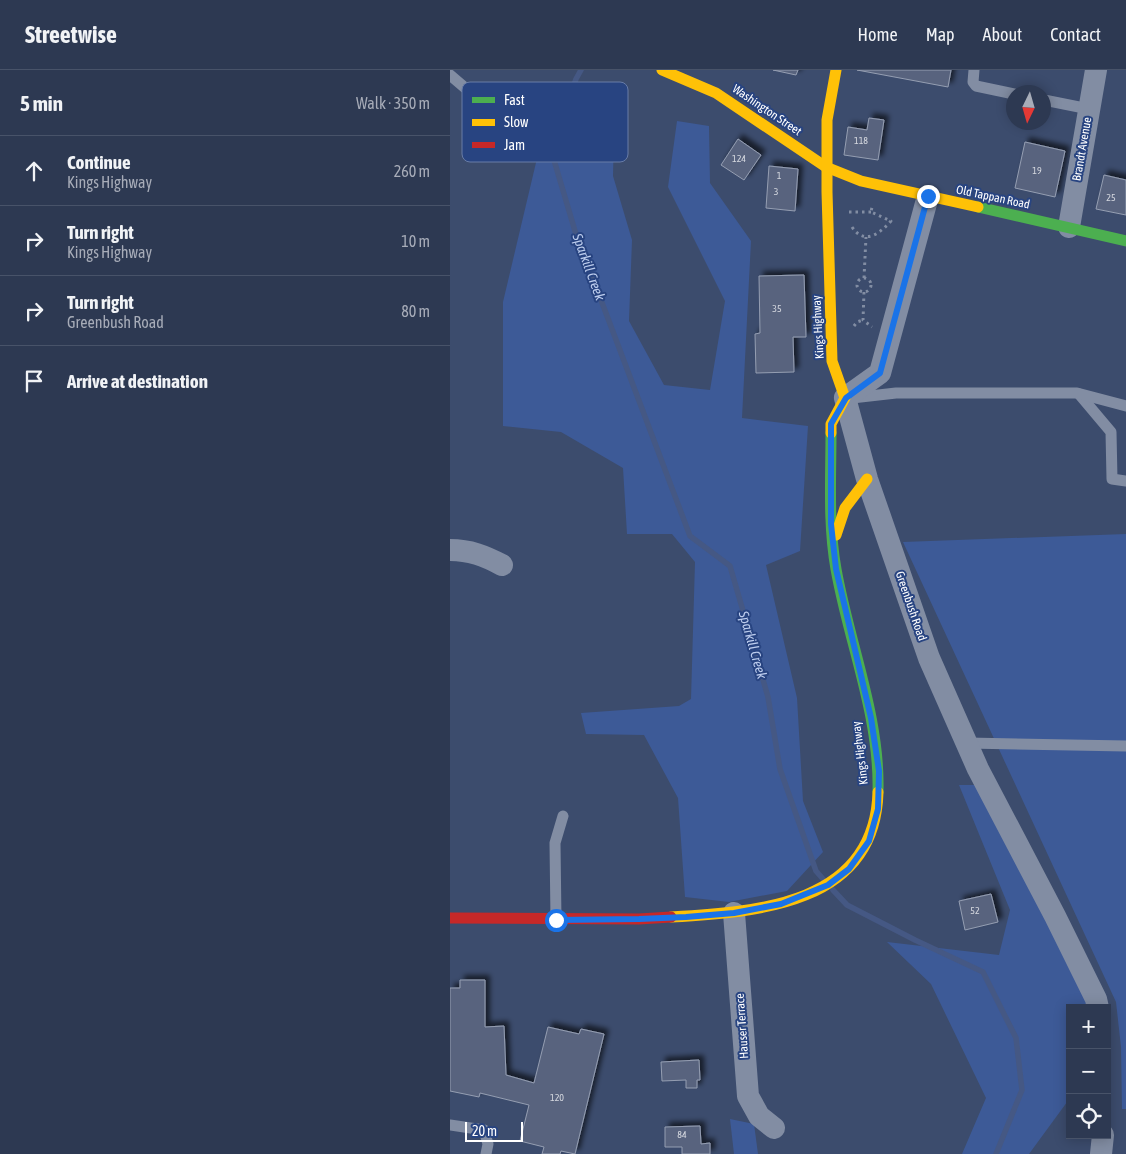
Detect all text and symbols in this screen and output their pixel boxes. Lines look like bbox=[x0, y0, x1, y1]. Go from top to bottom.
text: Streetwise bbox=[25, 21, 117, 48]
text: Home bbox=[858, 24, 898, 45]
text: Map bbox=[926, 24, 955, 45]
text: About bbox=[983, 24, 1022, 45]
text: Contact bbox=[1050, 24, 1101, 45]
legend bbox=[462, 82, 628, 162]
street label: Washington Street bbox=[730, 82, 805, 139]
north arrow bbox=[1006, 85, 1051, 130]
text: 5 min bbox=[20, 91, 63, 115]
text: Fast bbox=[504, 92, 525, 108]
text: Walk · 350 m bbox=[356, 94, 430, 112]
text: Slow bbox=[504, 114, 529, 130]
street label: Brandt Avenue bbox=[1070, 116, 1094, 182]
house number: 118 bbox=[854, 135, 868, 146]
text: Jam bbox=[504, 137, 525, 153]
text: Continue bbox=[67, 151, 131, 173]
house number: 124 bbox=[732, 153, 746, 164]
icon: ahead bbox=[20, 157, 48, 185]
text: 260 m bbox=[394, 162, 430, 180]
house number: 19 bbox=[1032, 165, 1042, 176]
house number: 1 bbox=[777, 170, 782, 181]
text: Kings Highway bbox=[67, 173, 152, 191]
street label: Old Tappan Road bbox=[955, 182, 1031, 212]
route end bbox=[917, 185, 940, 208]
house number: 3 bbox=[774, 186, 779, 197]
house number: 25 bbox=[1106, 192, 1116, 203]
text: Turn right bbox=[67, 221, 134, 243]
icon: right bbox=[20, 227, 48, 255]
water label: Sparkill Creek bbox=[569, 230, 609, 303]
text: 10 m bbox=[401, 232, 430, 250]
text: Kings Highway bbox=[67, 243, 152, 261]
text: Turn right bbox=[67, 291, 134, 313]
street label: Kings Highway bbox=[809, 295, 827, 359]
icon: right bbox=[20, 297, 48, 325]
text: 80 m bbox=[401, 302, 430, 320]
house number: 35 bbox=[772, 303, 782, 314]
text: Greenbush Road bbox=[67, 313, 164, 331]
icon: arrive bbox=[20, 367, 48, 395]
text: Arrive at destination bbox=[67, 370, 208, 392]
street label: Greenbush Road bbox=[893, 569, 929, 643]
water label: Sparkill Creek bbox=[735, 608, 771, 682]
street label: Kings Highway bbox=[849, 720, 871, 786]
house number: 52 bbox=[970, 905, 980, 916]
route start bbox=[545, 909, 568, 932]
street label: Hauser Terrace bbox=[733, 993, 751, 1059]
map controls bbox=[1066, 1004, 1111, 1139]
button: + bbox=[1066, 1004, 1111, 1049]
button: − bbox=[1066, 1049, 1111, 1094]
house number: 120 bbox=[550, 1092, 564, 1103]
button: locate bbox=[1066, 1094, 1111, 1139]
scale bar bbox=[465, 1119, 522, 1142]
text: 20 m bbox=[472, 1123, 497, 1139]
house number: 84 bbox=[677, 1129, 687, 1140]

